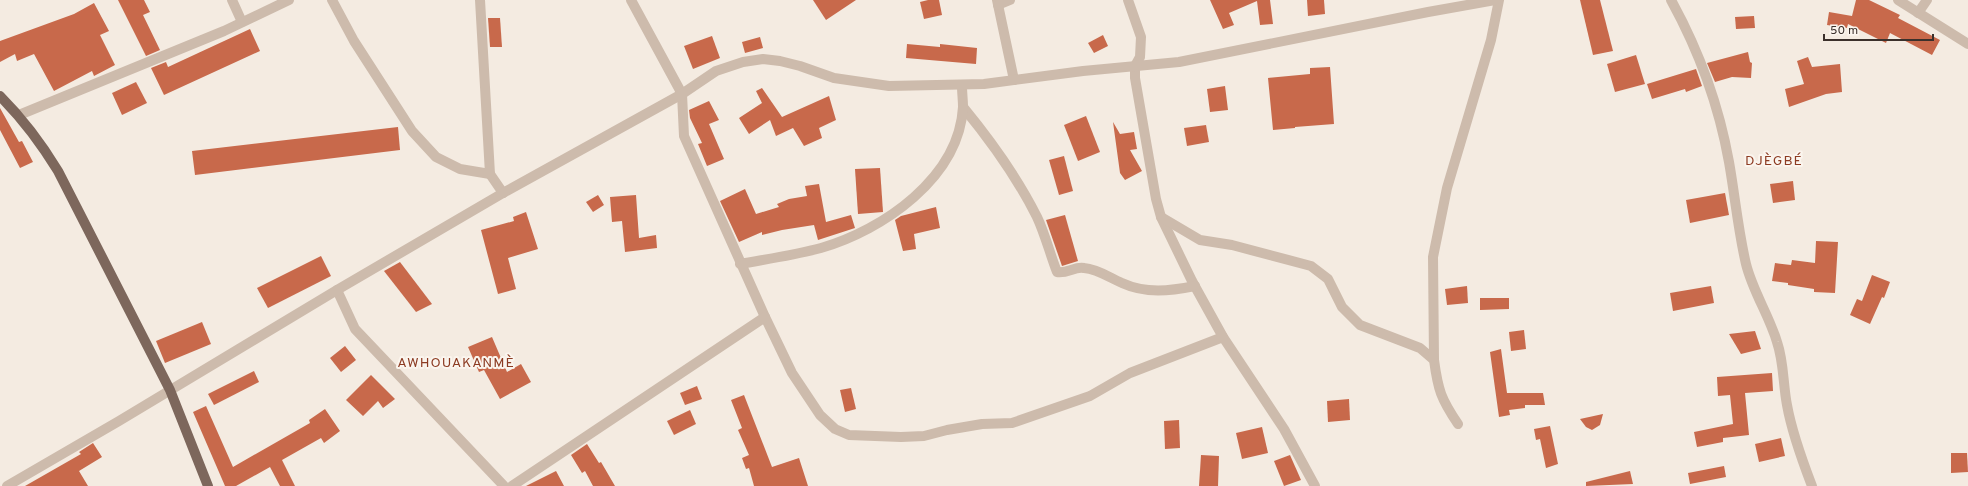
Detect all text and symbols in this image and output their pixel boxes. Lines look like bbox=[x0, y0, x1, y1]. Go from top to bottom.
scale bar bbox=[1824, 16, 1933, 42]
text: 50 m bbox=[1830, 23, 1858, 39]
district label: DJÈGBÉ bbox=[1745, 152, 1803, 170]
district label: AWHOUAKANMÈ bbox=[397, 354, 515, 372]

